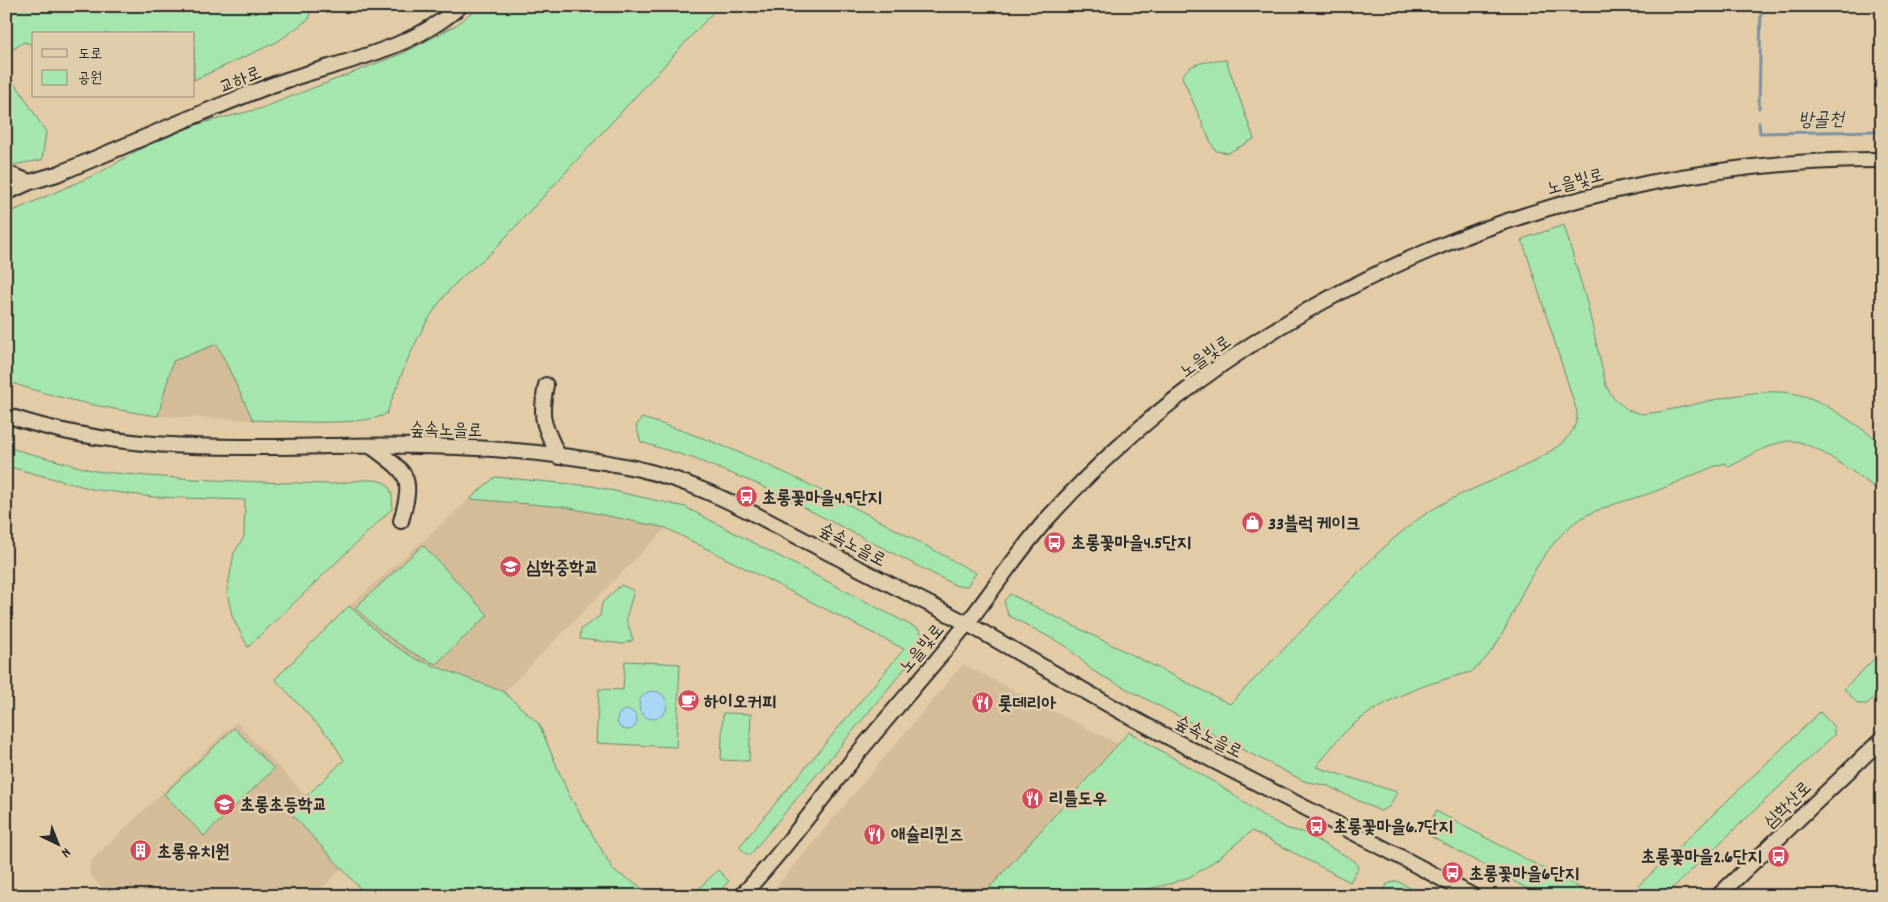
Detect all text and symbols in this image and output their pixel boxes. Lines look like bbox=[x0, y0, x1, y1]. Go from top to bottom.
legend bbox=[32, 32, 195, 98]
text: 도로 bbox=[78, 44, 102, 66]
street label: 교하로 bbox=[216, 62, 266, 101]
text: 공원 bbox=[78, 68, 102, 90]
water label: 방골천 bbox=[1798, 108, 1846, 135]
street label: 노을빛로 bbox=[1544, 164, 1607, 203]
street label: 노을빛로 bbox=[1176, 331, 1237, 385]
street label: 숲속노을로 bbox=[410, 418, 482, 445]
bus stop icon: 초롱꽃마을4.9단지 bbox=[734, 485, 758, 509]
place label: 초롱꽃마을4.9단지 bbox=[762, 487, 882, 512]
shop icon: 33블럭 케이크 bbox=[1240, 511, 1264, 535]
place label: 33블럭 케이크 bbox=[1268, 513, 1361, 538]
street label: 숲속노을로 bbox=[814, 518, 890, 574]
bus stop icon: 초롱꽃마을4.5단지 bbox=[1043, 530, 1067, 554]
place label: 초롱꽃마을4.5단지 bbox=[1071, 532, 1191, 557]
school or university icon: 심학중학교 bbox=[498, 555, 522, 579]
place label: 심학중학교 bbox=[526, 557, 598, 582]
street label: 노을빛로 bbox=[895, 619, 951, 680]
cafe icon: 하이오커피 bbox=[676, 689, 700, 713]
place label: 하이오커피 bbox=[704, 691, 776, 716]
restaurant icon: 롯데리아 bbox=[970, 691, 994, 715]
place label: 롯데리아 bbox=[998, 693, 1056, 718]
street label: 숲속노을로 bbox=[1170, 711, 1246, 766]
street label: 심학산로 bbox=[1759, 777, 1818, 835]
restaurant icon: 리틀도우 bbox=[1021, 786, 1045, 810]
place label: 리틀도우 bbox=[1049, 788, 1107, 813]
school or university icon: 초롱초등학교 bbox=[212, 792, 236, 816]
place label: 초롱초등학교 bbox=[240, 794, 327, 819]
bus stop icon: 초롱꽃마을6.7단지 bbox=[1305, 814, 1329, 838]
place label: 초롱꽃마을6.7단지 bbox=[1333, 816, 1453, 841]
north arrow bbox=[32, 820, 82, 870]
restaurant icon: 애슐리퀸즈 bbox=[863, 822, 887, 846]
place label: 애슐리퀸즈 bbox=[891, 824, 963, 849]
building icon: 초롱유치원 bbox=[129, 839, 153, 863]
place label: 초롱유치원 bbox=[157, 841, 229, 866]
text: N bbox=[56, 842, 75, 862]
bus stop icon: 초롱꽃마을2.6단지 bbox=[1766, 844, 1790, 868]
place label: 초롱꽃마을2.6단지 bbox=[1641, 846, 1762, 871]
bus stop icon: 초롱꽃마을6단지 bbox=[1441, 861, 1465, 885]
place label: 초롱꽃마을6단지 bbox=[1469, 863, 1579, 888]

